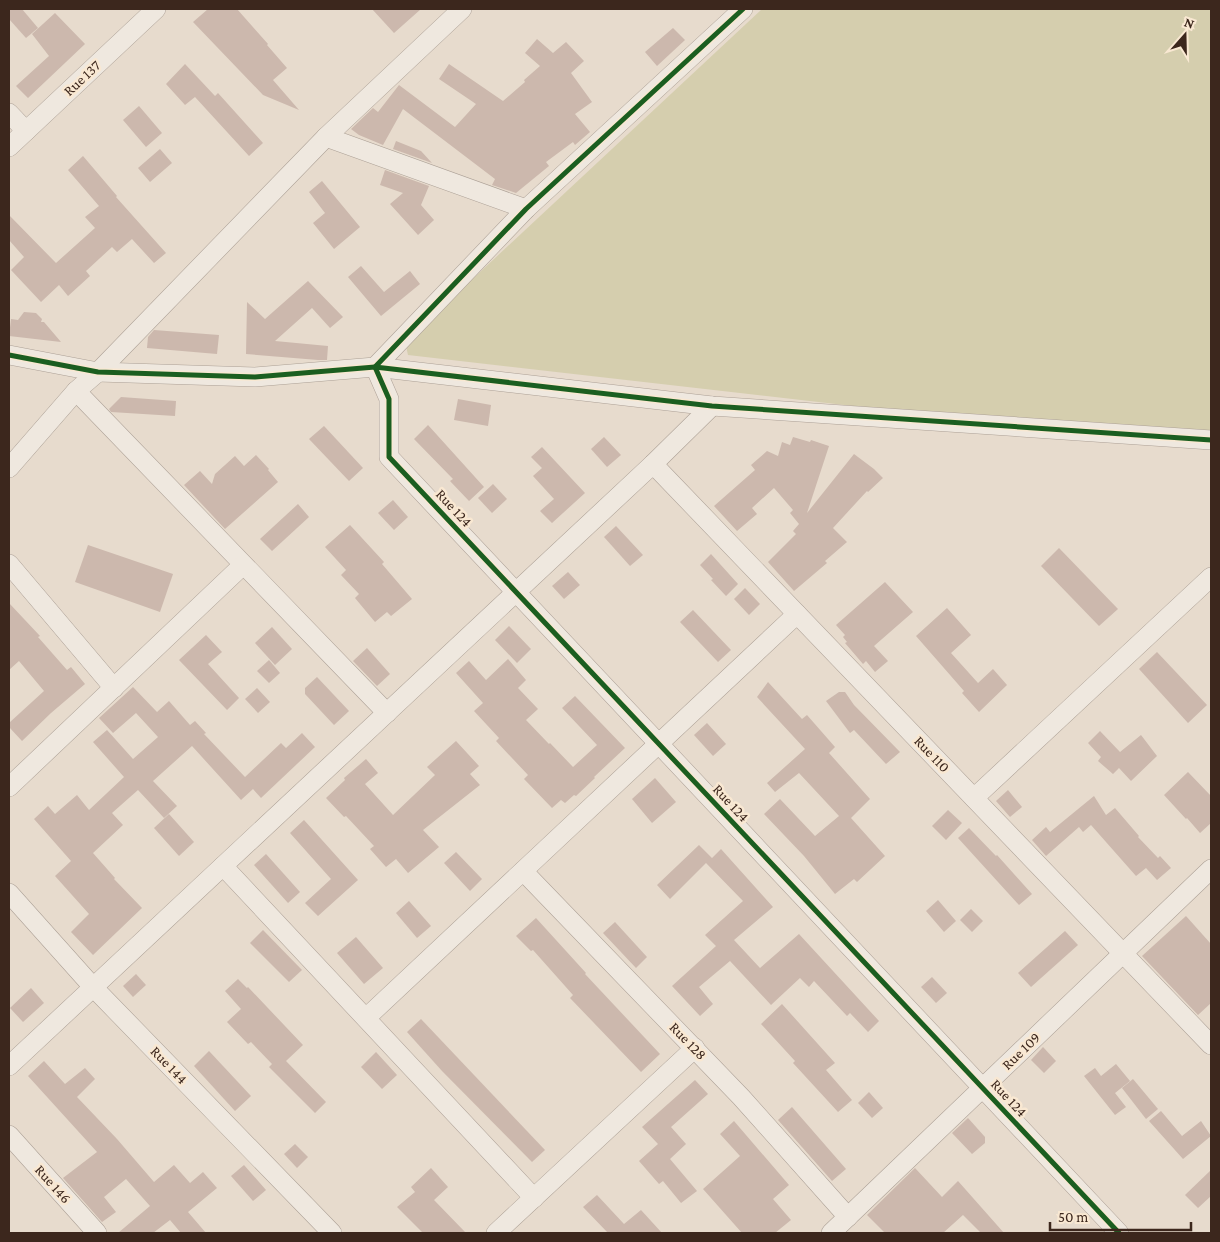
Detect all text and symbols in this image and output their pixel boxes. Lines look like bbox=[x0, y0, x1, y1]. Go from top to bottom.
north arrow bbox=[1160, 10, 1210, 60]
text: N bbox=[1182, 14, 1197, 32]
street label: Rue 137 bbox=[60, 57, 104, 99]
street label: Rue 124 bbox=[433, 486, 475, 530]
street label: Rue 110 bbox=[911, 733, 953, 775]
street label: Rue 124 bbox=[710, 781, 752, 825]
street label: Rue 128 bbox=[666, 1019, 710, 1063]
street label: Rue 109 bbox=[999, 1029, 1043, 1073]
street label: Rue 144 bbox=[147, 1043, 191, 1087]
street label: Rue 124 bbox=[988, 1076, 1030, 1120]
street label: Rue 146 bbox=[32, 1162, 74, 1206]
scale bar bbox=[1050, 1200, 1191, 1232]
text: 50 m bbox=[1058, 1209, 1088, 1225]

